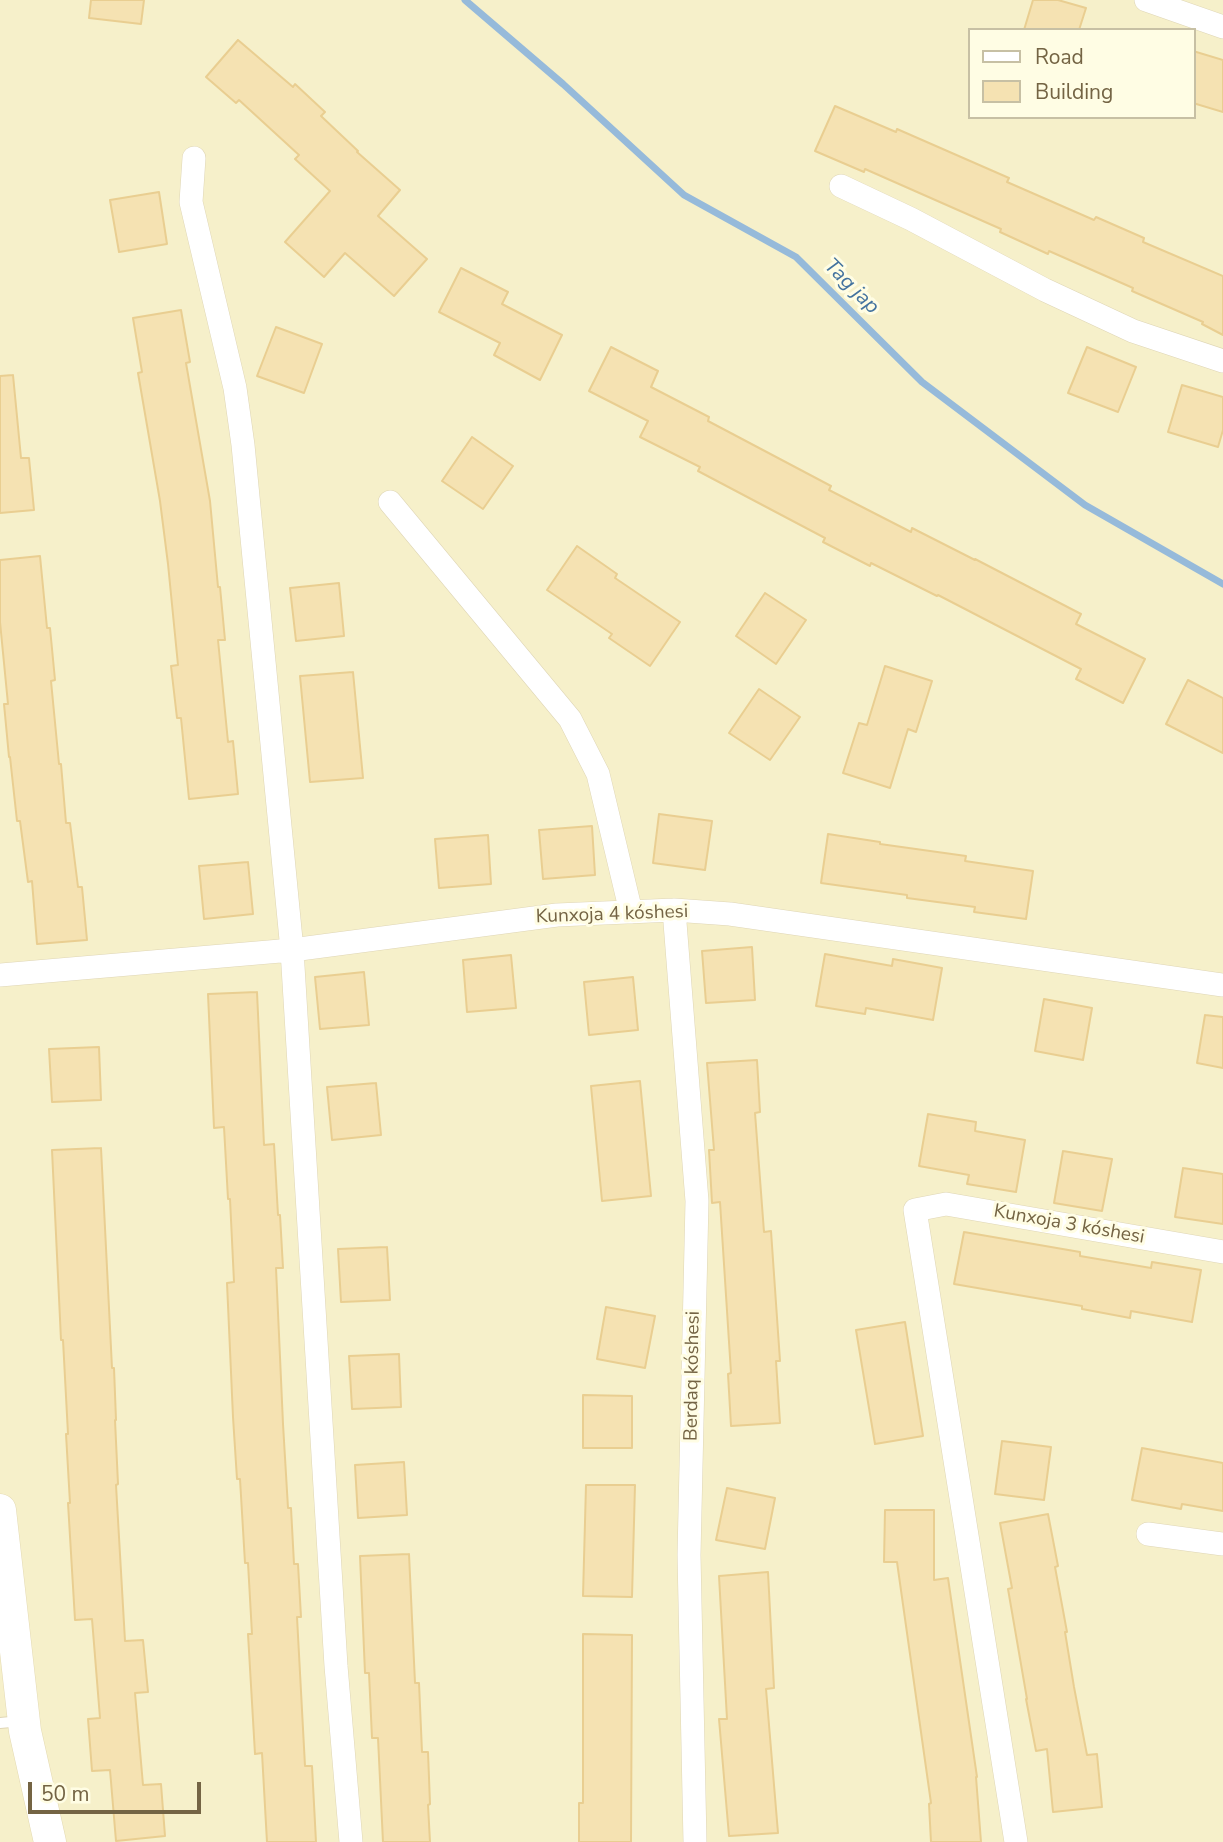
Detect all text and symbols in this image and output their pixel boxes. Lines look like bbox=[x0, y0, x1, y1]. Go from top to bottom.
legend bbox=[968, 28, 1195, 119]
text: Road bbox=[1035, 43, 1084, 71]
text: Building bbox=[1035, 78, 1113, 106]
water label: Tag jap bbox=[818, 254, 884, 320]
street label: Kunxoja 4 kóshesi bbox=[535, 901, 689, 929]
street label: Kunxoja 3 kóshesi bbox=[992, 1201, 1146, 1249]
street label: Berdaq kóshesi bbox=[680, 1311, 706, 1441]
scale bar bbox=[32, 1769, 205, 1813]
text: 50 m bbox=[41, 1780, 90, 1808]

